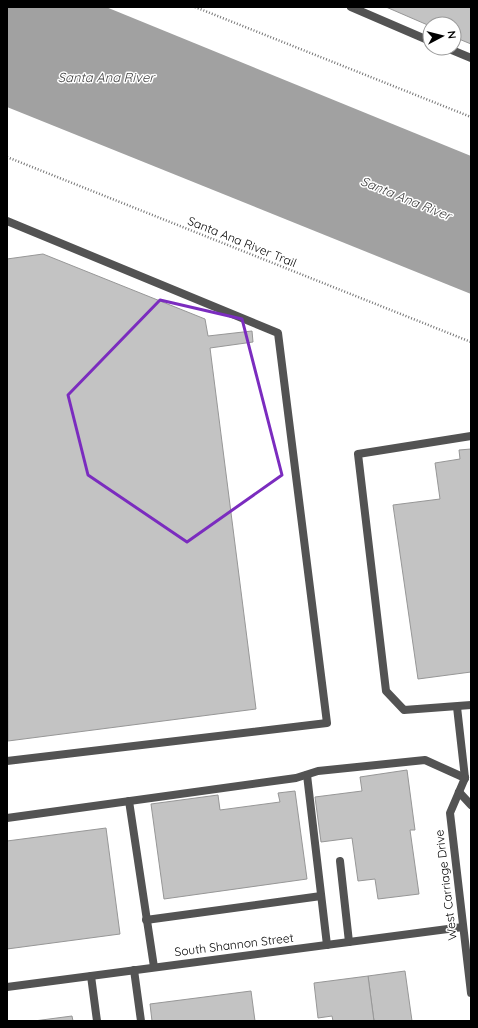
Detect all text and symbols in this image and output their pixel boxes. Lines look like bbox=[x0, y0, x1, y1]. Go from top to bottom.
north arrow bbox=[422, 16, 462, 56]
text: N bbox=[444, 30, 459, 40]
water label: Santa Ana River bbox=[58, 69, 156, 85]
water label: Santa Ana River bbox=[358, 172, 456, 224]
street label: Santa Ana River Trail bbox=[186, 213, 299, 270]
street label: West Carriage Drive bbox=[431, 829, 460, 941]
street label: South Shannon Street bbox=[173, 930, 294, 959]

